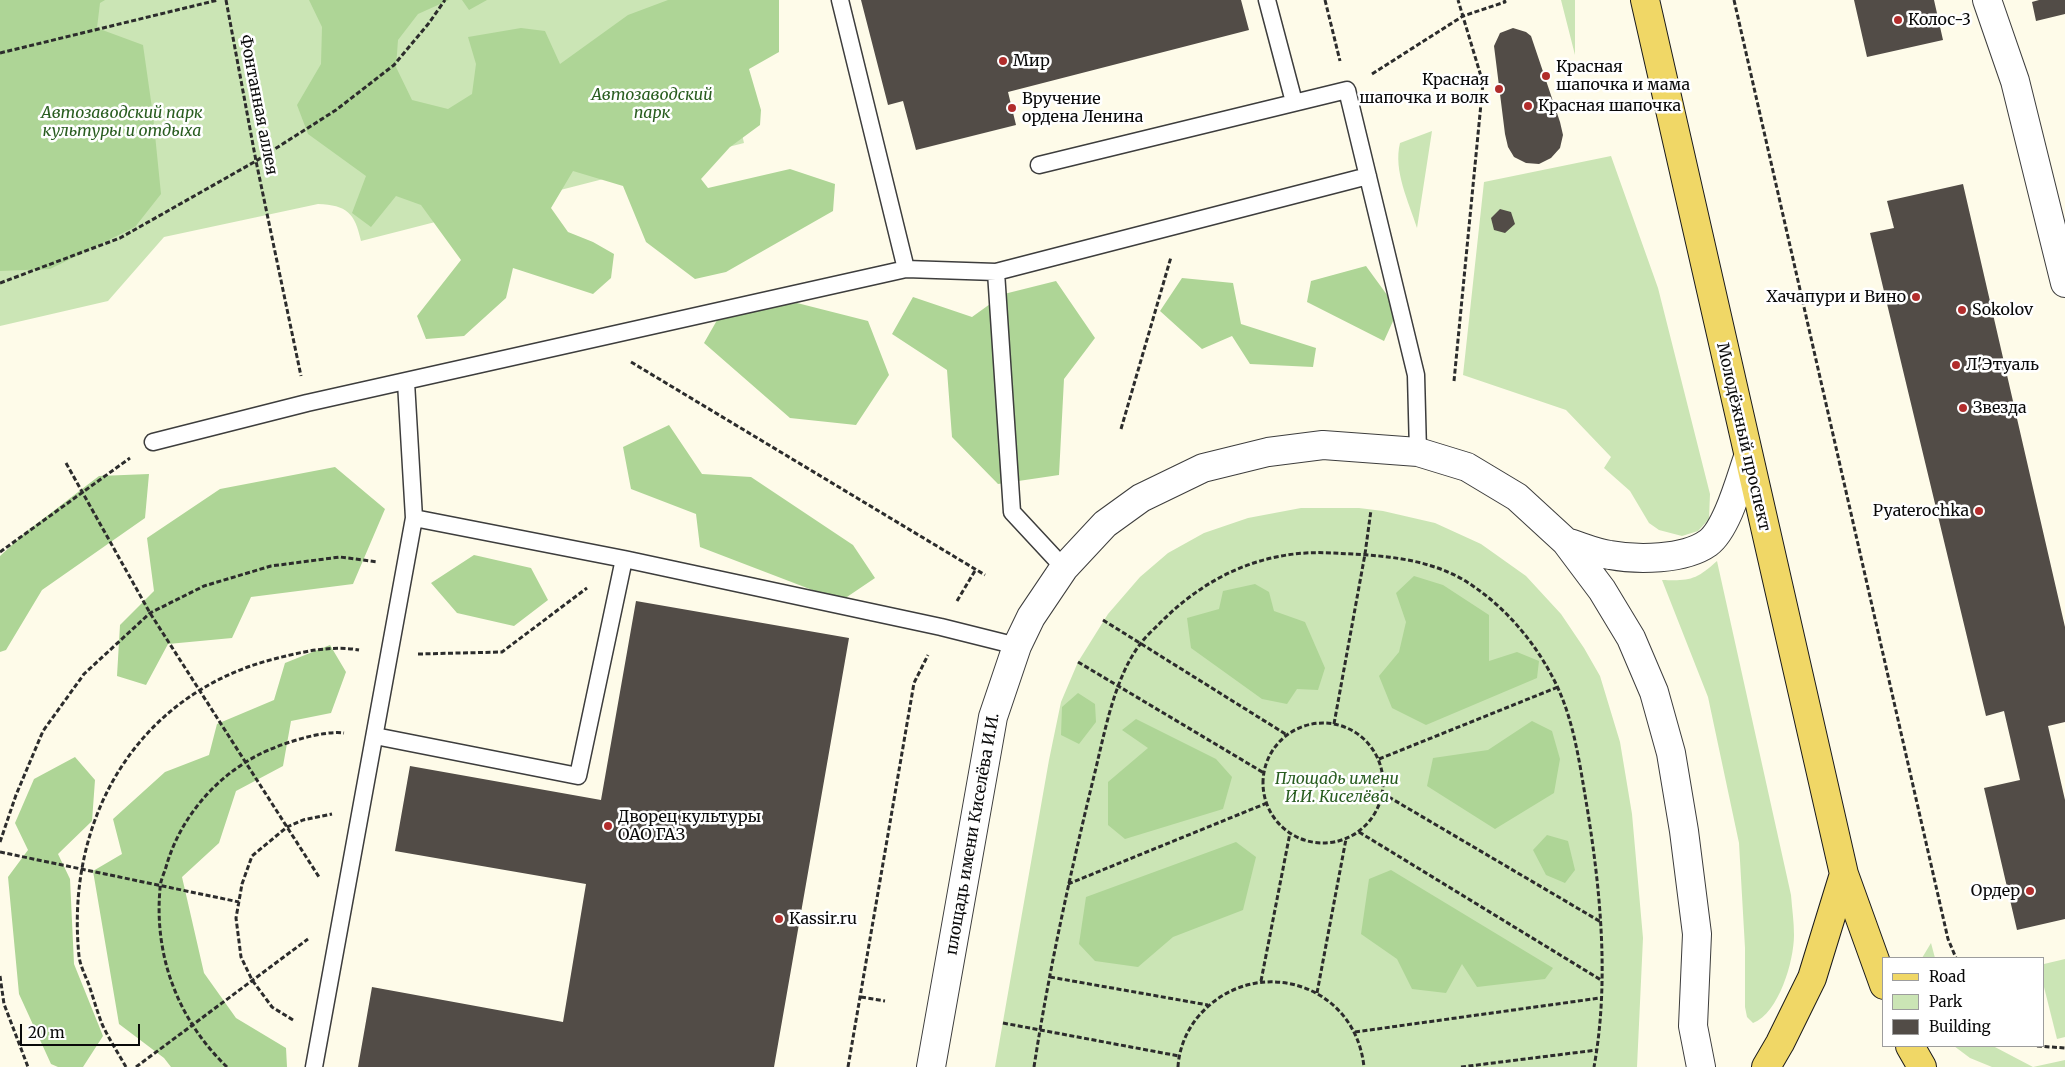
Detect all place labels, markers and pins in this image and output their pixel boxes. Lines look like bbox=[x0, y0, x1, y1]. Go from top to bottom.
place label: Колос-3 bbox=[1908, 10, 1971, 30]
marker: Колос-3 bbox=[1892, 14, 1904, 26]
place label: Мир bbox=[1013, 51, 1050, 71]
marker: Мир bbox=[997, 55, 1009, 67]
place label: Красная шапочка и мама bbox=[1556, 57, 1690, 95]
place label: Красная шапочка и волк bbox=[1359, 70, 1489, 108]
marker: Красная шапочка и мама bbox=[1540, 70, 1552, 82]
marker: Красная шапочка и волк bbox=[1493, 83, 1505, 95]
place label: Вручение ордена Ленина bbox=[1022, 89, 1143, 127]
place label: Красная шапочка bbox=[1538, 96, 1681, 116]
marker: Красная шапочка bbox=[1522, 100, 1534, 112]
marker: Вручение ордена Ленина bbox=[1006, 102, 1018, 114]
place label: Хачапури и Вино bbox=[1766, 287, 1906, 307]
marker: Хачапури и Вино bbox=[1910, 291, 1922, 303]
place label: Sokolov bbox=[1972, 300, 2033, 320]
marker: Sokolov bbox=[1956, 304, 1968, 316]
place label: Л'Этуаль bbox=[1966, 355, 2039, 375]
marker: Л'Этуаль bbox=[1950, 359, 1962, 371]
place label: Звезда bbox=[1973, 398, 2027, 418]
marker: Звезда bbox=[1957, 402, 1969, 414]
place label: Pyaterochka bbox=[1873, 501, 1969, 521]
marker: Pyaterochka bbox=[1973, 505, 1985, 517]
place label: Дворец культуры ОАО ГАЗ bbox=[618, 807, 761, 845]
marker: Дворец культуры ОАО ГАЗ bbox=[602, 820, 614, 832]
place label: Ордер bbox=[1971, 881, 2020, 901]
marker: Ордер bbox=[2024, 885, 2036, 897]
place label: Kassir.ru bbox=[789, 909, 857, 929]
marker: Kassir.ru bbox=[773, 913, 785, 925]

